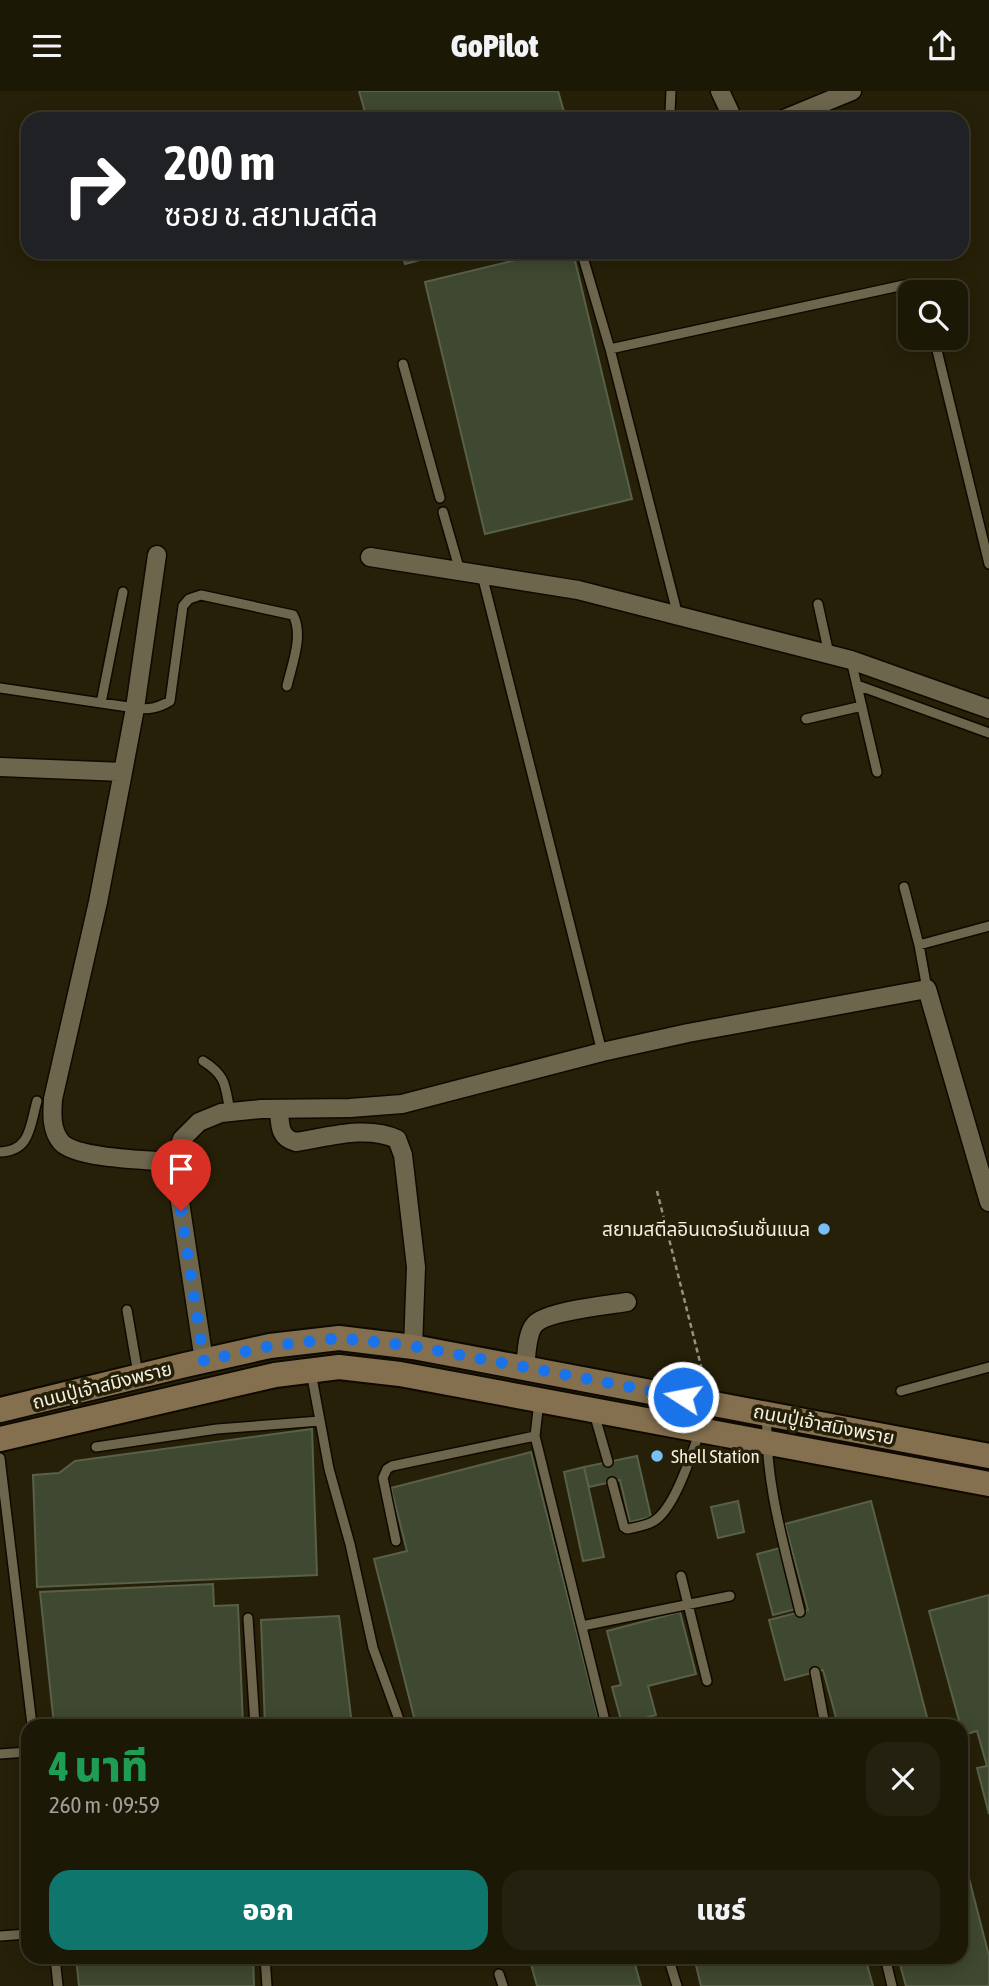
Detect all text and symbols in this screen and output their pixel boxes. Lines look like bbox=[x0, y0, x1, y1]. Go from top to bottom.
icon: menu bbox=[28, 27, 66, 65]
text: GoPilot bbox=[451, 27, 538, 64]
icon: share bbox=[923, 27, 961, 65]
text: 200 m bbox=[164, 134, 275, 190]
icon: right bbox=[49, 140, 140, 231]
text: ซอย ช. สยามสตีล bbox=[164, 196, 378, 233]
map controls bbox=[898, 280, 968, 350]
button: search bbox=[898, 280, 968, 350]
pin bbox=[151, 1139, 211, 1211]
icon: arrive bbox=[162, 1150, 200, 1188]
place label: สยามสตีลอินเตอร์เนชั่นแนล bbox=[602, 1217, 810, 1240]
marker: สยามสตีลอินเตอร์เนชั่นแนล bbox=[816, 1221, 832, 1237]
street label: ถนนปู่เจ้าสมิงพราย bbox=[30, 1357, 175, 1415]
position arrow bbox=[646, 1360, 720, 1434]
street label: ถนนปู่เจ้าสมิงพราย bbox=[751, 1400, 896, 1450]
place label: Shell Station bbox=[671, 1445, 760, 1467]
marker: Shell Station bbox=[649, 1448, 665, 1464]
text: 4 นาที bbox=[49, 1742, 148, 1790]
button: close bbox=[866, 1742, 940, 1816]
text: 260 m · 09:59 bbox=[49, 1792, 160, 1818]
button: ออก bbox=[49, 1870, 488, 1950]
button: แชร์ bbox=[502, 1870, 940, 1950]

